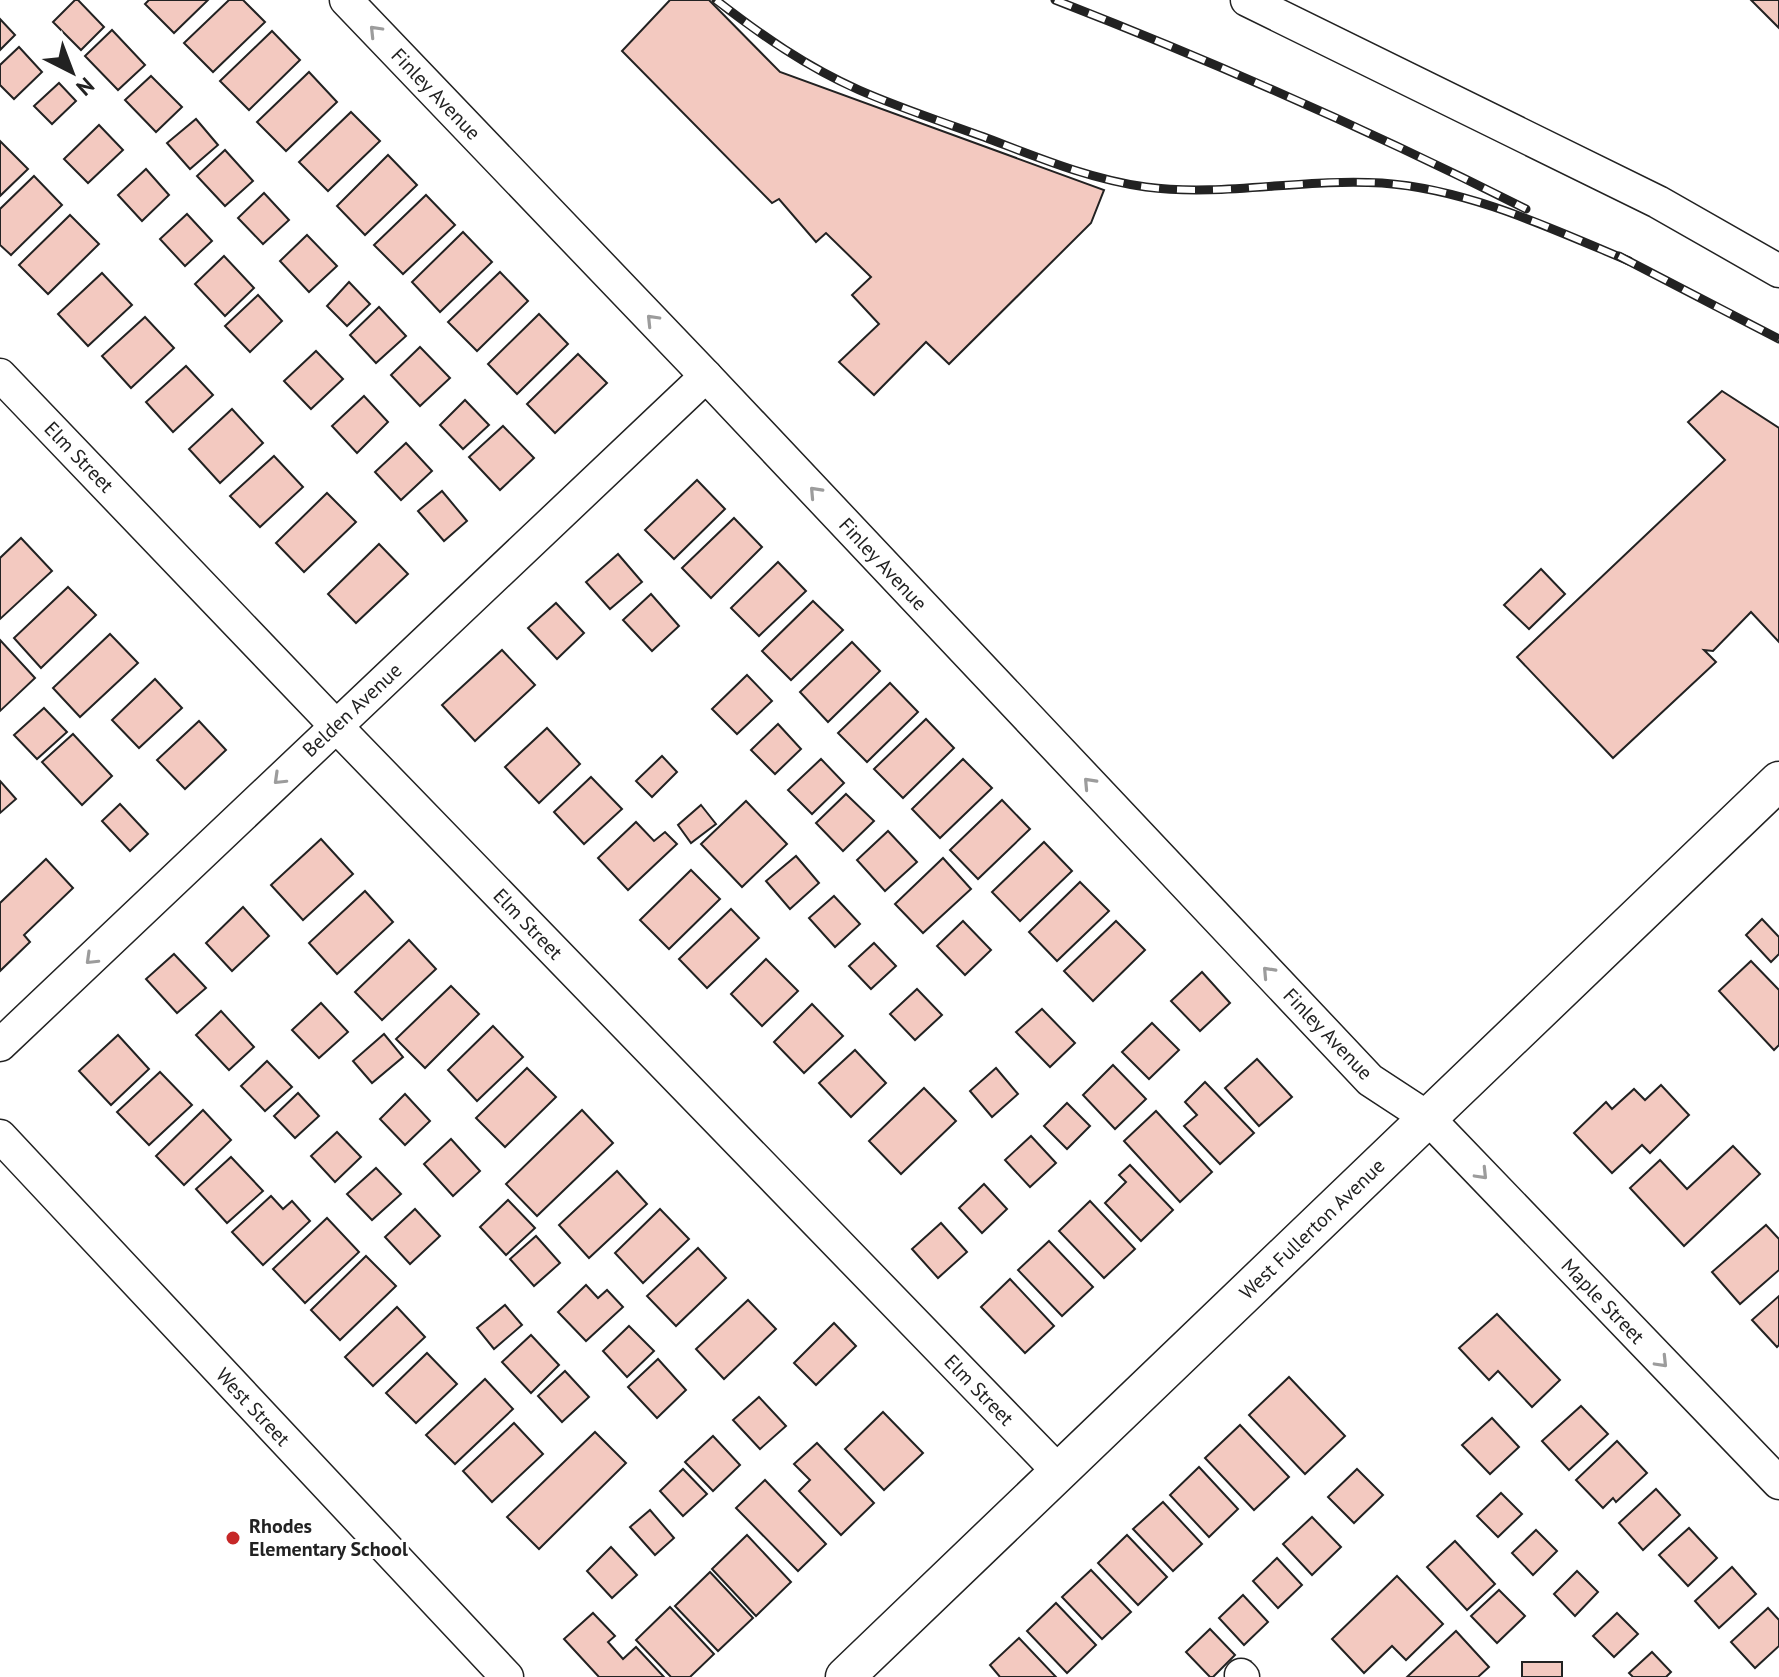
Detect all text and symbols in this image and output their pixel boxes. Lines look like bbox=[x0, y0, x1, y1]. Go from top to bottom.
one-way arrow bbox=[370, 26, 385, 40]
north arrow bbox=[32, 32, 112, 112]
street label: Finley Avenue bbox=[386, 43, 486, 145]
text: N bbox=[71, 72, 100, 102]
one-way arrow bbox=[646, 315, 661, 329]
street label: Elm Street bbox=[39, 416, 119, 498]
one-way arrow bbox=[810, 486, 824, 501]
street label: Finley Avenue bbox=[833, 512, 933, 616]
street label: Belden Avenue bbox=[297, 657, 407, 763]
one-way arrow bbox=[274, 770, 288, 784]
one-way arrow bbox=[1085, 777, 1099, 792]
street label: Elm Street bbox=[488, 883, 568, 965]
one-way arrow bbox=[85, 949, 100, 963]
one-way arrow bbox=[1262, 967, 1277, 981]
street label: Finley Avenue bbox=[1278, 983, 1378, 1085]
street label: West Fullerton Avenue bbox=[1234, 1153, 1390, 1305]
one-way arrow bbox=[1472, 1165, 1487, 1179]
street label: Maple Street bbox=[1556, 1253, 1650, 1349]
street label: Elm Street bbox=[939, 1349, 1019, 1431]
one-way arrow bbox=[1652, 1353, 1667, 1367]
street label: West Street bbox=[210, 1362, 296, 1452]
place label: Rhodes Elementary School bbox=[249, 1513, 408, 1562]
marker: Rhodes Elementary School bbox=[224, 1529, 242, 1547]

